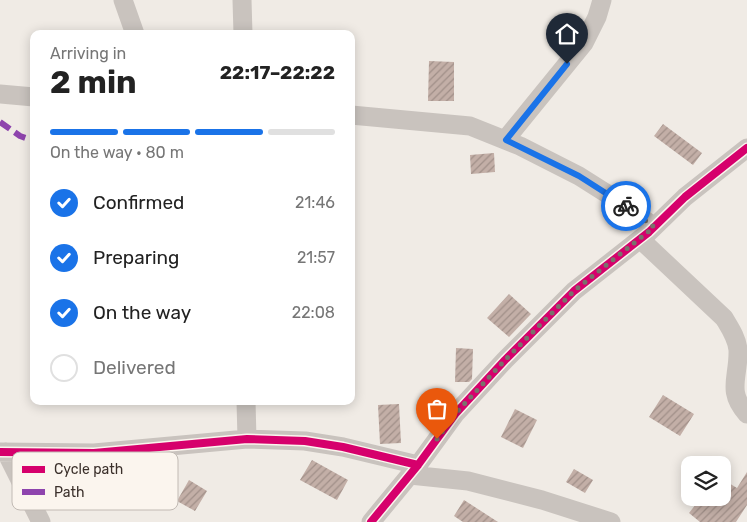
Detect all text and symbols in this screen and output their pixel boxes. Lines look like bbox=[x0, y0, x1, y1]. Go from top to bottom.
pin bbox=[546, 13, 588, 64]
icon: home bbox=[553, 20, 581, 48]
text: Arriving in bbox=[50, 44, 126, 63]
text: 22:17–22:22 bbox=[220, 61, 335, 84]
text: 2 min bbox=[50, 63, 137, 101]
text: On the way · 80 m bbox=[50, 143, 184, 162]
courier bbox=[601, 181, 651, 231]
icon: check bbox=[50, 189, 78, 217]
text: Confirmed bbox=[93, 191, 184, 214]
icon: bike bbox=[612, 192, 640, 220]
text: 21:46 bbox=[295, 193, 335, 212]
icon: check bbox=[50, 244, 78, 272]
text: Preparing bbox=[93, 246, 179, 269]
text: 21:57 bbox=[297, 248, 335, 267]
icon: check bbox=[50, 299, 78, 327]
text: On the way bbox=[93, 301, 191, 324]
text: 22:08 bbox=[292, 303, 335, 322]
text: Delivered bbox=[93, 356, 176, 379]
pin bbox=[416, 388, 458, 439]
icon: bag bbox=[423, 395, 451, 423]
legend bbox=[12, 452, 178, 510]
map controls bbox=[681, 456, 731, 506]
button: layers bbox=[681, 456, 731, 506]
text: Cycle path bbox=[54, 461, 123, 478]
text: Path bbox=[54, 484, 85, 501]

